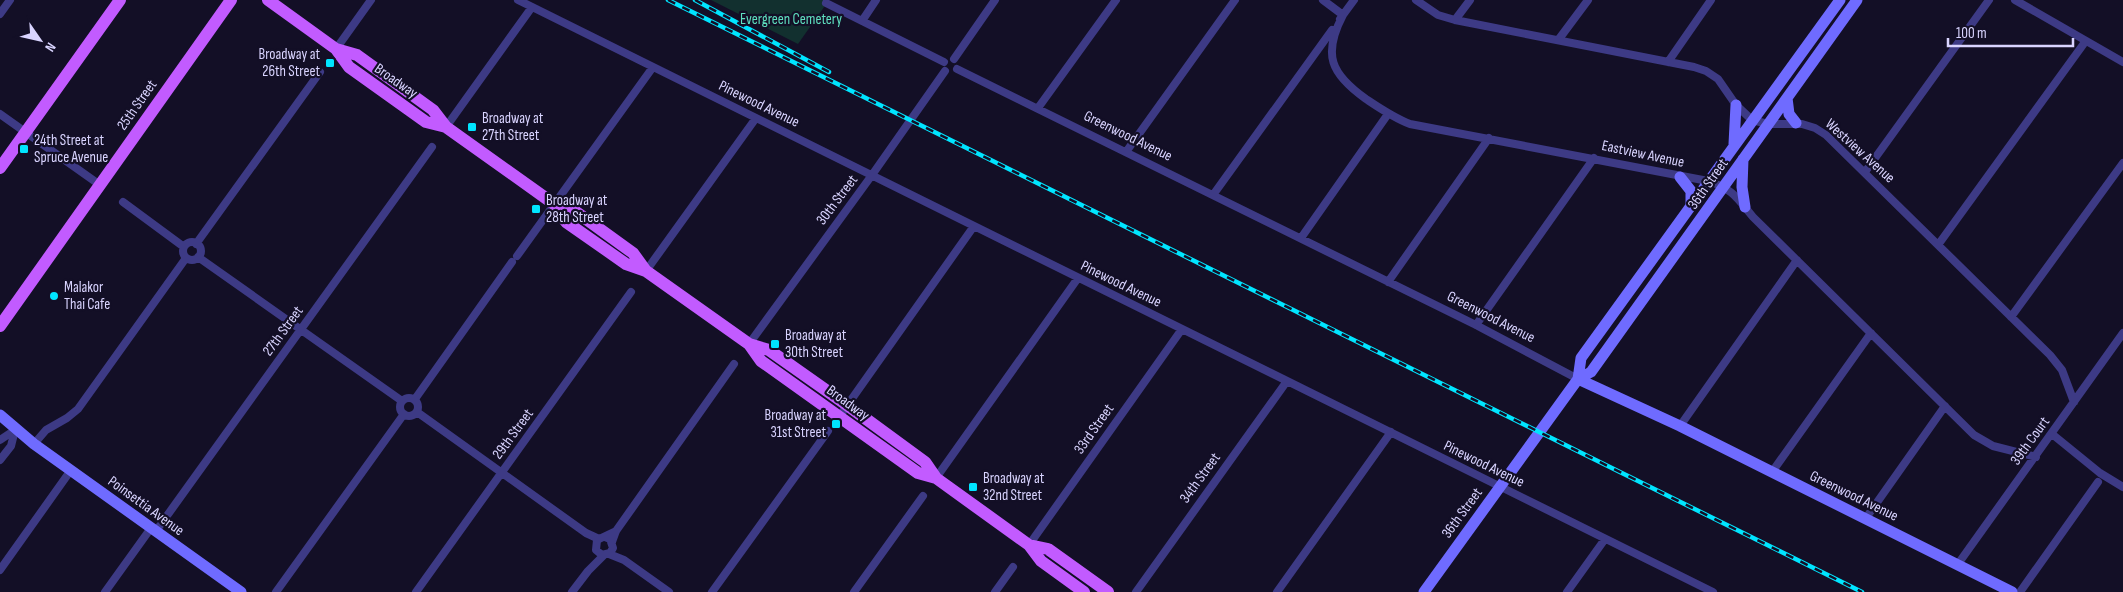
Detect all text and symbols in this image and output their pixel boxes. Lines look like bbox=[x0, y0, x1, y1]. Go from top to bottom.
park label: Evergreen Cemetery bbox=[740, 10, 842, 29]
north arrow bbox=[15, 15, 65, 65]
scale bar bbox=[1948, 15, 2073, 47]
text: 100 m bbox=[1956, 24, 1987, 43]
text: N bbox=[41, 39, 60, 55]
place label: Broadway at 26th Street bbox=[259, 45, 320, 81]
marker: Broadway at 26th Street bbox=[324, 57, 336, 69]
street label: Broadway bbox=[371, 59, 422, 103]
street label: 25th Street bbox=[113, 76, 161, 134]
street label: Pinewood Avenue bbox=[715, 76, 803, 132]
street label: Greenwood Avenue bbox=[1081, 106, 1175, 166]
place label: Broadway at 27th Street bbox=[482, 109, 544, 145]
street label: Westview Avenue bbox=[1821, 115, 1899, 187]
marker: Broadway at 27th Street bbox=[466, 121, 478, 133]
place label: 24th Street at Spruce Avenue bbox=[34, 131, 108, 167]
street label: Eastview Avenue bbox=[1600, 136, 1686, 172]
marker: 24th Street at Spruce Avenue bbox=[18, 143, 30, 155]
street label: 36th Street bbox=[1684, 155, 1733, 213]
street label: 30th Street bbox=[812, 171, 862, 229]
place label: Broadway at 28th Street bbox=[546, 191, 608, 227]
marker: Broadway at 28th Street bbox=[530, 203, 542, 215]
street label: Pinewood Avenue bbox=[1077, 256, 1165, 312]
place label: Malakor Thai Cafe bbox=[64, 278, 110, 314]
street label: Greenwood Avenue bbox=[1444, 287, 1538, 347]
marker: Malakor Thai Cafe bbox=[48, 290, 60, 302]
street label: 27th Street bbox=[258, 302, 308, 360]
place label: Broadway at 30th Street bbox=[785, 326, 847, 362]
marker: Broadway at 30th Street bbox=[769, 338, 781, 350]
street label: Broadway bbox=[823, 381, 873, 425]
street label: 33rd Street bbox=[1070, 400, 1118, 458]
street label: 29th Street bbox=[488, 405, 538, 463]
place label: Broadway at 31st Street bbox=[765, 406, 826, 442]
street label: 39th Court bbox=[2006, 413, 2054, 469]
marker: Broadway at 31st Street bbox=[830, 418, 842, 430]
street label: Pinewood Avenue bbox=[1440, 436, 1528, 492]
street label: 34th Street bbox=[1175, 449, 1225, 507]
street label: Greenwood Avenue bbox=[1807, 466, 1901, 526]
place label: Broadway at 32nd Street bbox=[983, 469, 1045, 505]
street label: Poinsettia Avenue bbox=[104, 472, 188, 540]
marker: Broadway at 32nd Street bbox=[967, 481, 979, 493]
street label: 36th Street bbox=[1437, 484, 1487, 542]

